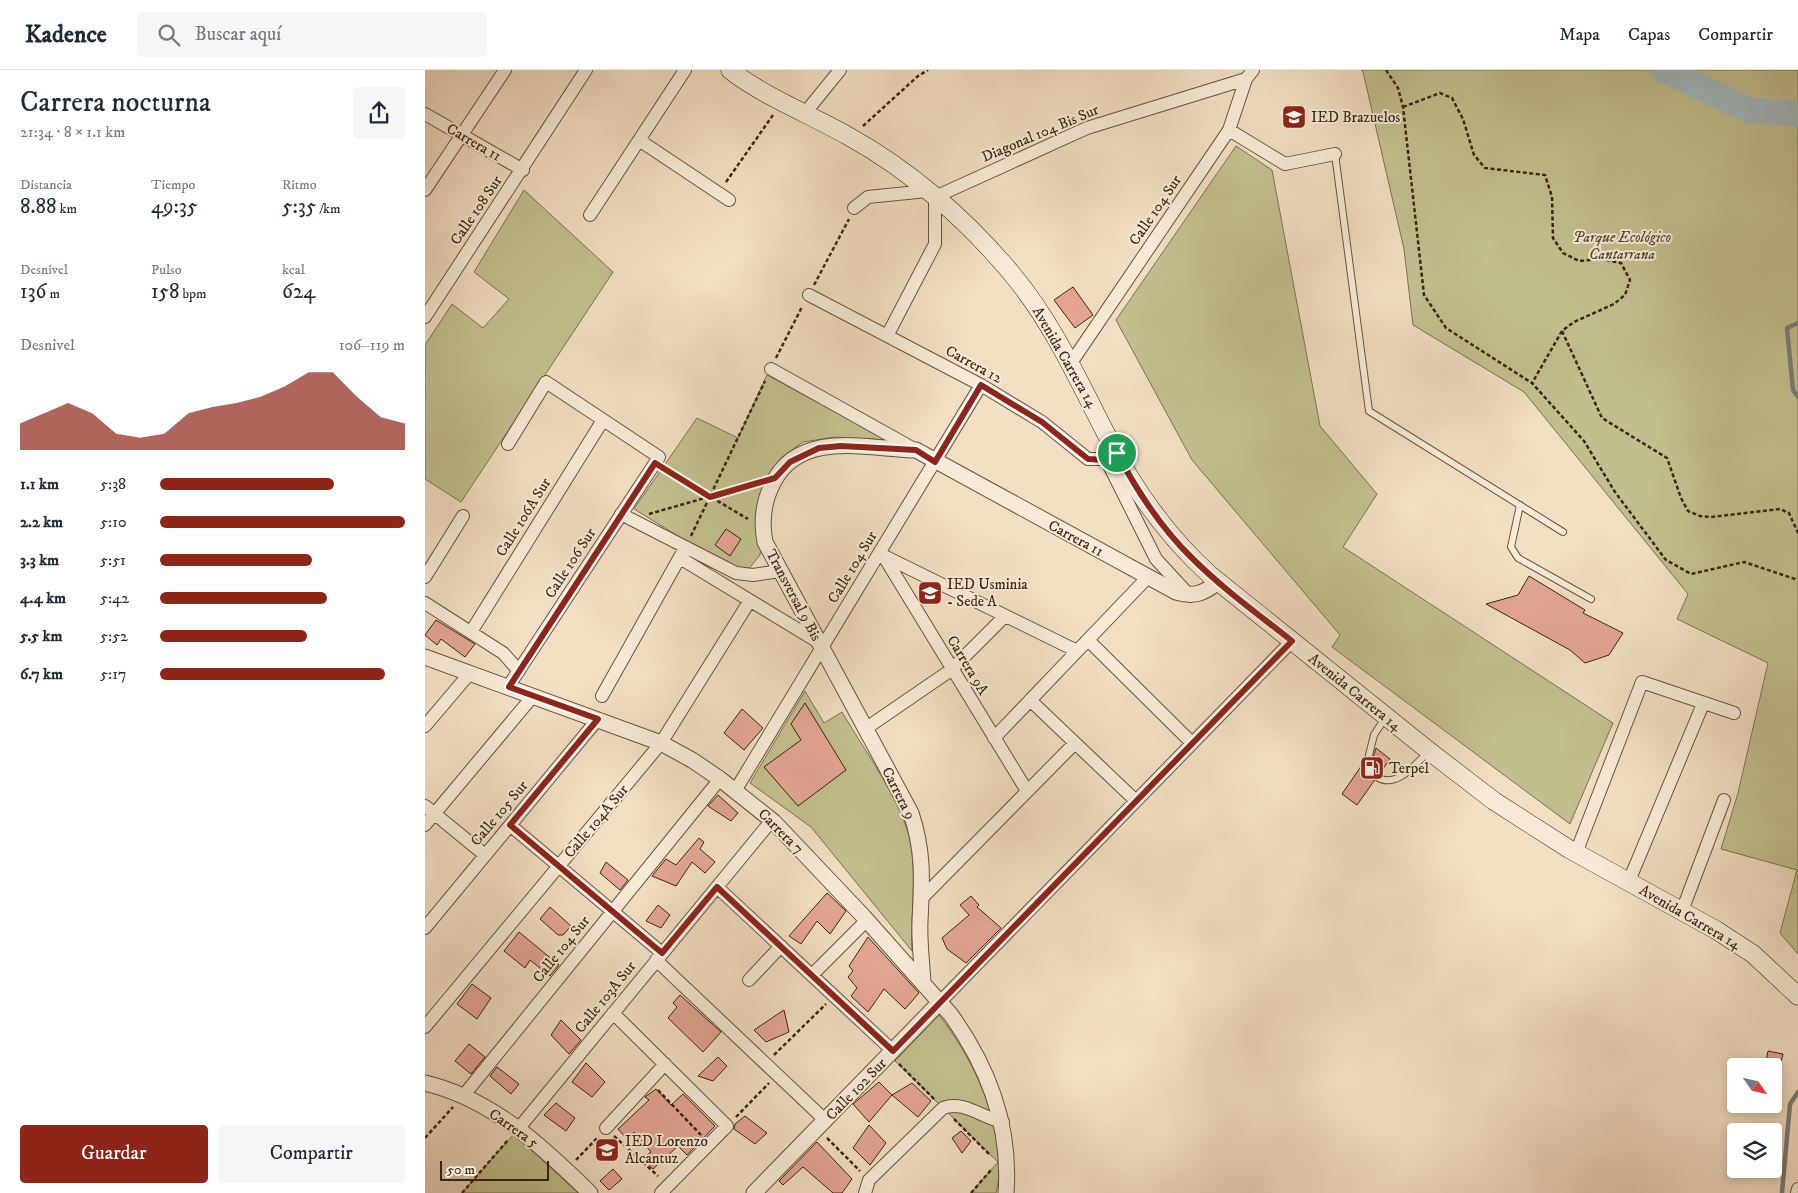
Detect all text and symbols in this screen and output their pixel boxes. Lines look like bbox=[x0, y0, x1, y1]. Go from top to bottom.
search box bbox=[137, 12, 487, 57]
text: Kadence bbox=[25, 20, 107, 50]
icon: search bbox=[155, 21, 183, 49]
text: Buscar aquí bbox=[195, 23, 281, 46]
text: Mapa bbox=[1559, 24, 1600, 46]
text: Capas bbox=[1628, 24, 1670, 46]
text: Compartir bbox=[1698, 24, 1773, 46]
text: Carrera nocturna bbox=[20, 85, 211, 120]
button: share bbox=[353, 87, 405, 139]
street label: Diagonal 104 Bis Sur bbox=[979, 100, 1102, 167]
school or university icon: IED Brazuelos bbox=[1281, 104, 1307, 130]
place label: IED Brazuelos bbox=[1311, 108, 1400, 127]
street label: Carrera 11 bbox=[443, 119, 504, 166]
text: 21:34 · 8 × 1.1 km bbox=[20, 122, 125, 142]
street label: Calle 104 Sur bbox=[1125, 171, 1186, 249]
street label: Calle 108 Sur bbox=[446, 172, 507, 249]
text: Distancia bbox=[20, 176, 72, 194]
text: Tiempo bbox=[151, 176, 195, 194]
text: Ritmo bbox=[282, 176, 317, 194]
text: 8.88 bbox=[20, 194, 57, 220]
text: 49:35 bbox=[151, 194, 197, 220]
text: 5:35 bbox=[282, 194, 316, 220]
text: km bbox=[57, 200, 77, 218]
text: /km bbox=[316, 200, 340, 218]
park label: Parque Ecológico Cantarrana bbox=[1573, 228, 1671, 264]
text: Desnivel bbox=[20, 261, 68, 279]
text: Pulso bbox=[151, 261, 182, 279]
text: kcal bbox=[282, 261, 305, 279]
text: 136 bbox=[20, 279, 46, 305]
text: 158 bbox=[151, 279, 179, 305]
text: 624 bbox=[282, 279, 315, 305]
text: m bbox=[46, 285, 60, 303]
text: bpm bbox=[179, 285, 207, 303]
street label: Avenida Carrera 14 bbox=[1028, 303, 1101, 412]
text: Desnivel bbox=[20, 335, 75, 355]
text: 106–119 m bbox=[339, 335, 405, 355]
street label: Carrera 12 bbox=[942, 341, 1006, 388]
pin bbox=[1096, 432, 1138, 474]
icon: arrive bbox=[1103, 439, 1131, 467]
text: 1.1 km bbox=[20, 474, 59, 494]
text: 5:38 bbox=[100, 474, 126, 494]
street label: Calle 106A Sur bbox=[492, 474, 555, 560]
text: 2.2 km bbox=[20, 512, 63, 532]
text: 5:10 bbox=[100, 512, 127, 532]
street label: Carrera 11 bbox=[1045, 516, 1107, 561]
street label: Calle 106 Sur bbox=[541, 524, 600, 602]
street label: Calle 104 Sur bbox=[823, 527, 882, 607]
street label: Transversal 9 Bis bbox=[761, 546, 826, 644]
text: 3.3 km bbox=[20, 550, 59, 570]
text: 5:51 bbox=[100, 550, 126, 570]
place label: IED Usminia - Sede A bbox=[947, 575, 1028, 611]
school or university icon: IED Usminia - Sede A bbox=[917, 580, 943, 606]
text: 4.4 km bbox=[20, 588, 66, 608]
text: 5:42 bbox=[100, 588, 129, 608]
text: 5.5 km bbox=[20, 626, 62, 646]
text: 5:52 bbox=[100, 626, 128, 646]
street label: Carrera 9A bbox=[942, 632, 993, 699]
street label: Avenida Carrera 14 bbox=[1304, 649, 1405, 736]
text: 6.7 km bbox=[20, 664, 63, 684]
text: 5:17 bbox=[100, 664, 126, 684]
fuel station icon: Terpel bbox=[1359, 755, 1385, 781]
place label: Terpel bbox=[1389, 759, 1429, 778]
street label: Carrera 9 bbox=[877, 764, 920, 823]
street label: Calle 105 Sur bbox=[467, 776, 533, 850]
street label: Calle 104A Sur bbox=[560, 780, 633, 862]
street label: Carrera 7 bbox=[754, 805, 808, 858]
street label: Avenida Carrera 14 bbox=[1636, 881, 1744, 954]
street label: Calle 104 Sur bbox=[529, 912, 594, 987]
street label: Calle 103A Sur bbox=[571, 957, 641, 1037]
street label: Calle 102 Sur bbox=[822, 1054, 891, 1125]
north arrow bbox=[1727, 1058, 1783, 1112]
map controls bbox=[1727, 1058, 1782, 1178]
street label: Carrera 5 bbox=[485, 1104, 543, 1153]
button: layers bbox=[1727, 1123, 1782, 1178]
button: Guardar bbox=[20, 1125, 208, 1183]
button: Compartir bbox=[218, 1125, 405, 1183]
place label: IED Lorenzo Alcantuz bbox=[625, 1132, 708, 1168]
school or university icon: IED Lorenzo Alcantuz bbox=[594, 1137, 620, 1163]
scale bar bbox=[440, 1158, 549, 1181]
text: 50 m bbox=[447, 1161, 475, 1179]

